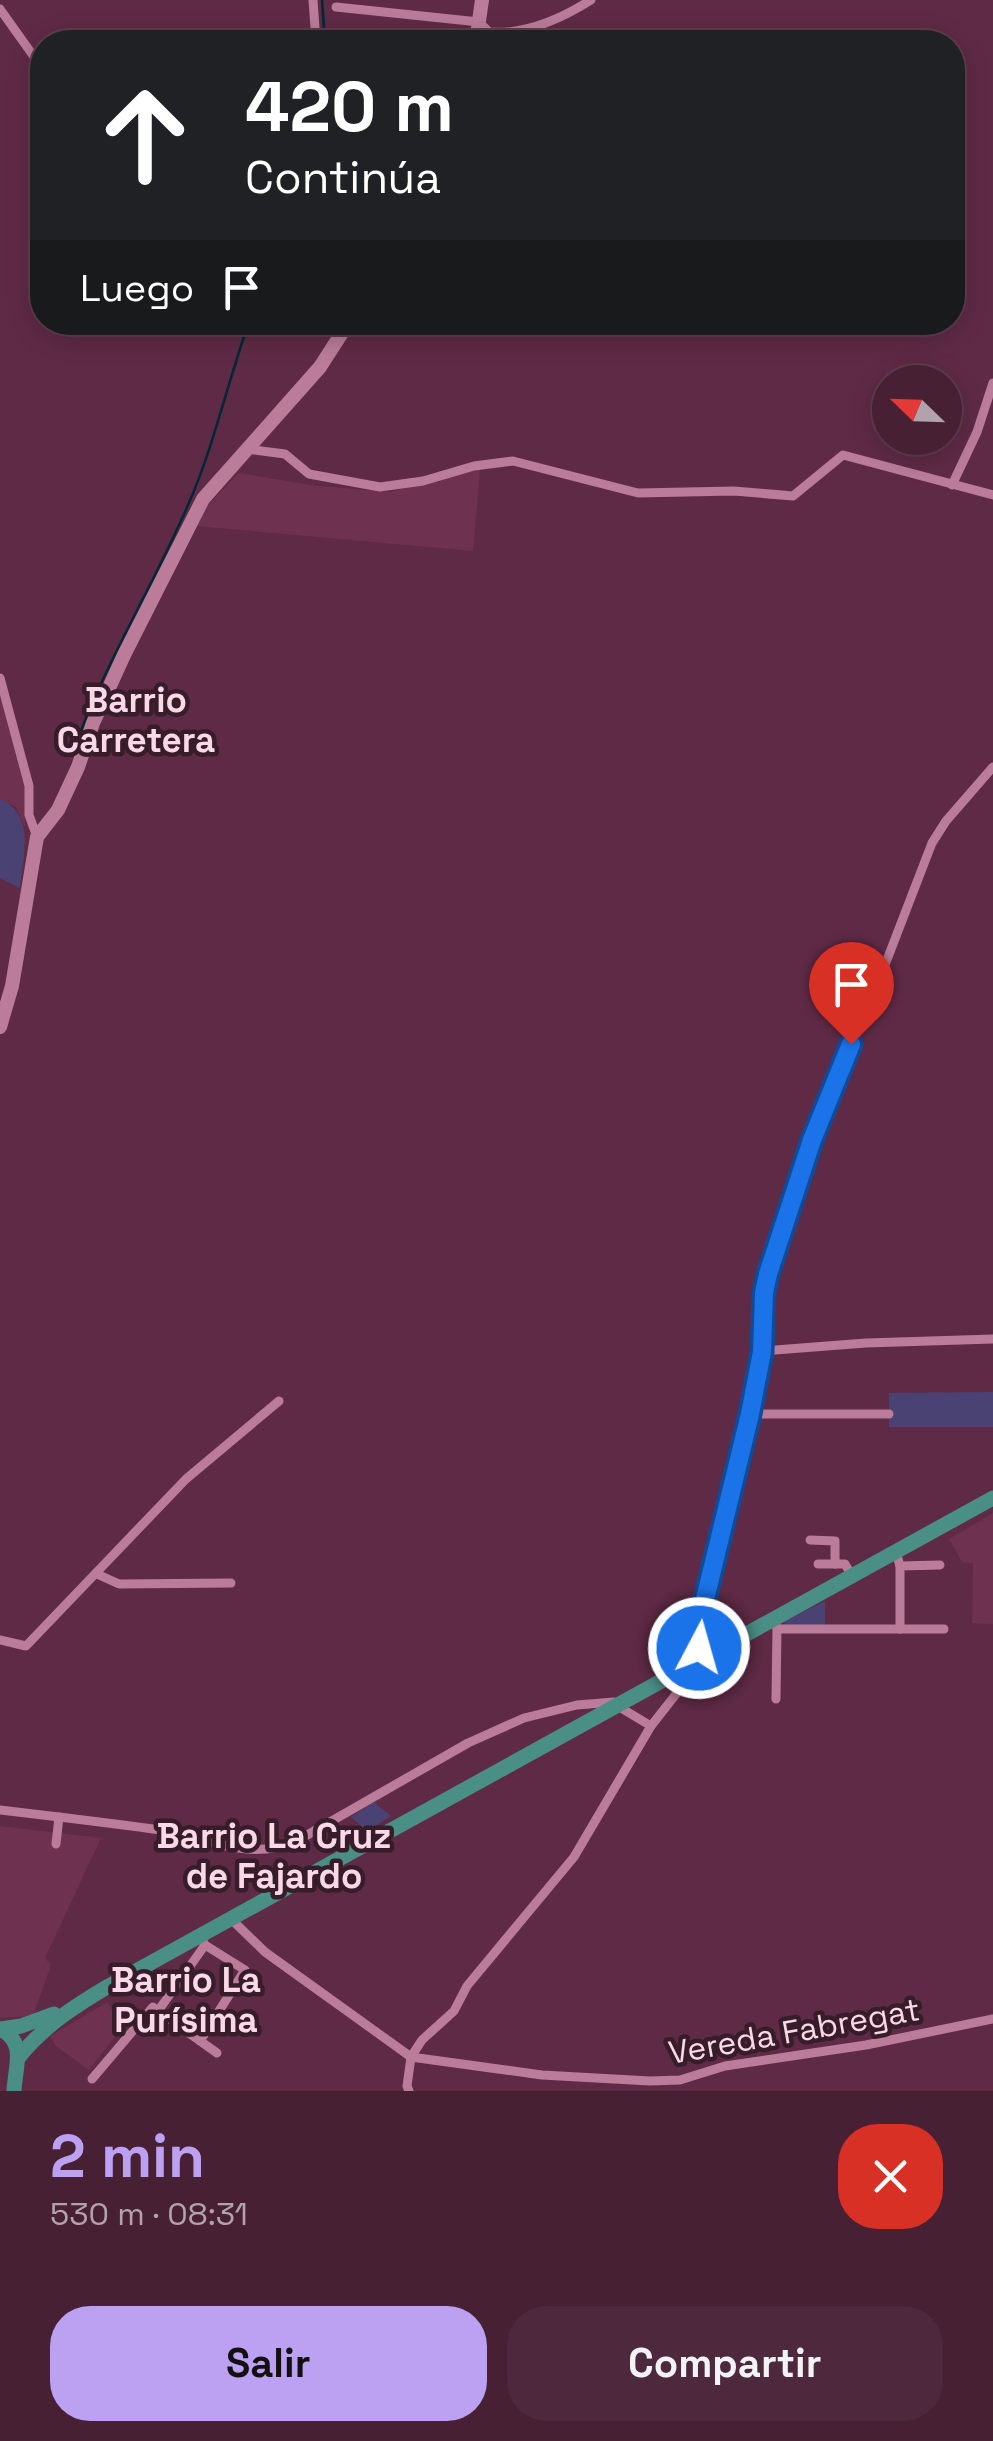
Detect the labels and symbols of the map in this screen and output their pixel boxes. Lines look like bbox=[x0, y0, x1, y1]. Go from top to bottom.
north arrow bbox=[872, 365, 962, 455]
district label: Barrio Carretera bbox=[57, 678, 215, 762]
pin bbox=[809, 942, 894, 1045]
position arrow bbox=[647, 1596, 751, 1700]
district label: Barrio La Cruz de Fajardo bbox=[157, 1814, 392, 1898]
district label: Barrio La Purísima bbox=[111, 1958, 261, 2042]
street label: Vereda Fabregat bbox=[665, 1989, 923, 2073]

